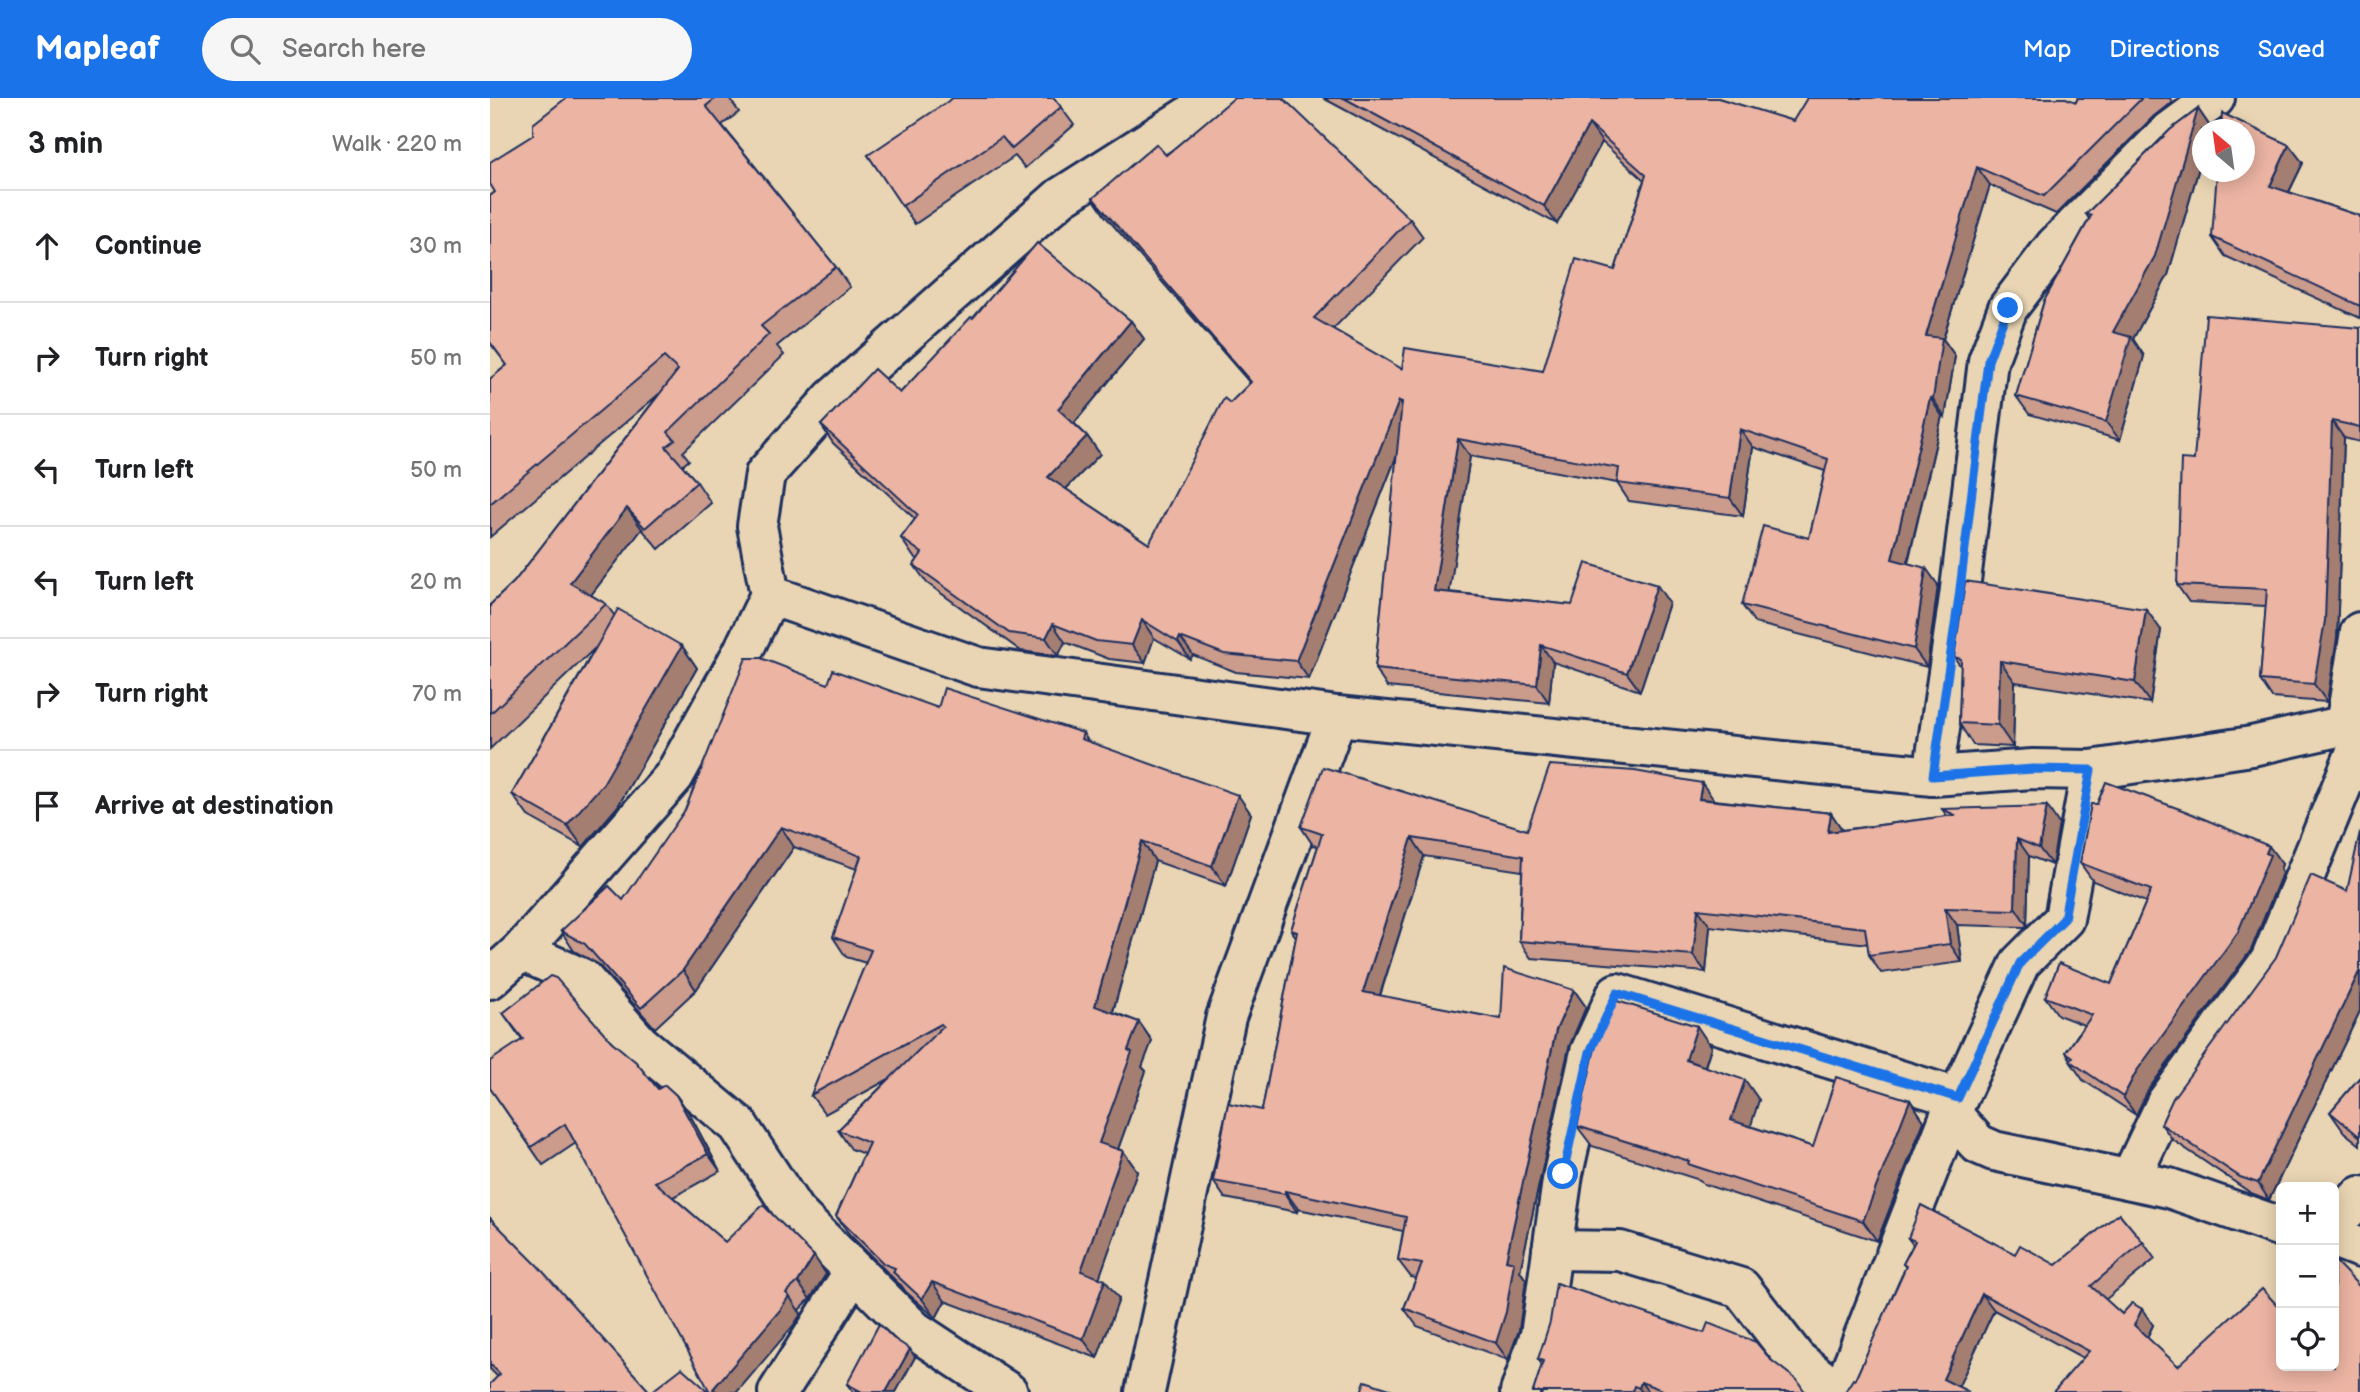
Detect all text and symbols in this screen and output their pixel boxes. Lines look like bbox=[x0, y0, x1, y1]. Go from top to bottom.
search box bbox=[202, 18, 692, 81]
text: Mapleaf bbox=[35, 29, 160, 69]
icon: search bbox=[226, 30, 264, 68]
text: Search here bbox=[282, 34, 426, 65]
text: Map bbox=[2023, 35, 2071, 64]
text: Directions bbox=[2109, 35, 2220, 64]
text: Saved bbox=[2258, 35, 2325, 64]
north arrow bbox=[2192, 119, 2255, 182]
text: 3 min bbox=[28, 126, 103, 162]
text: Walk · 220 m bbox=[332, 130, 462, 158]
icon: ahead bbox=[28, 227, 66, 265]
text: Continue bbox=[95, 231, 202, 262]
text: 30 m bbox=[409, 232, 462, 260]
route end bbox=[1992, 292, 2023, 323]
icon: right bbox=[28, 339, 66, 377]
text: Turn right bbox=[95, 343, 208, 374]
text: 50 m bbox=[410, 344, 462, 372]
icon: left bbox=[28, 451, 66, 489]
text: Turn left bbox=[95, 455, 194, 486]
text: 50 m bbox=[410, 456, 462, 484]
icon: left bbox=[28, 563, 66, 601]
text: Turn left bbox=[95, 567, 194, 598]
text: 20 m bbox=[410, 568, 462, 596]
icon: right bbox=[28, 675, 66, 713]
text: Turn right bbox=[95, 679, 208, 710]
text: 70 m bbox=[412, 680, 462, 708]
icon: arrive bbox=[28, 787, 66, 825]
text: Arrive at destination bbox=[95, 791, 334, 822]
route start bbox=[1547, 1158, 1578, 1189]
map controls bbox=[2276, 1182, 2339, 1371]
button: + bbox=[2276, 1182, 2339, 1245]
button: − bbox=[2276, 1245, 2339, 1308]
button: locate bbox=[2276, 1308, 2339, 1371]

